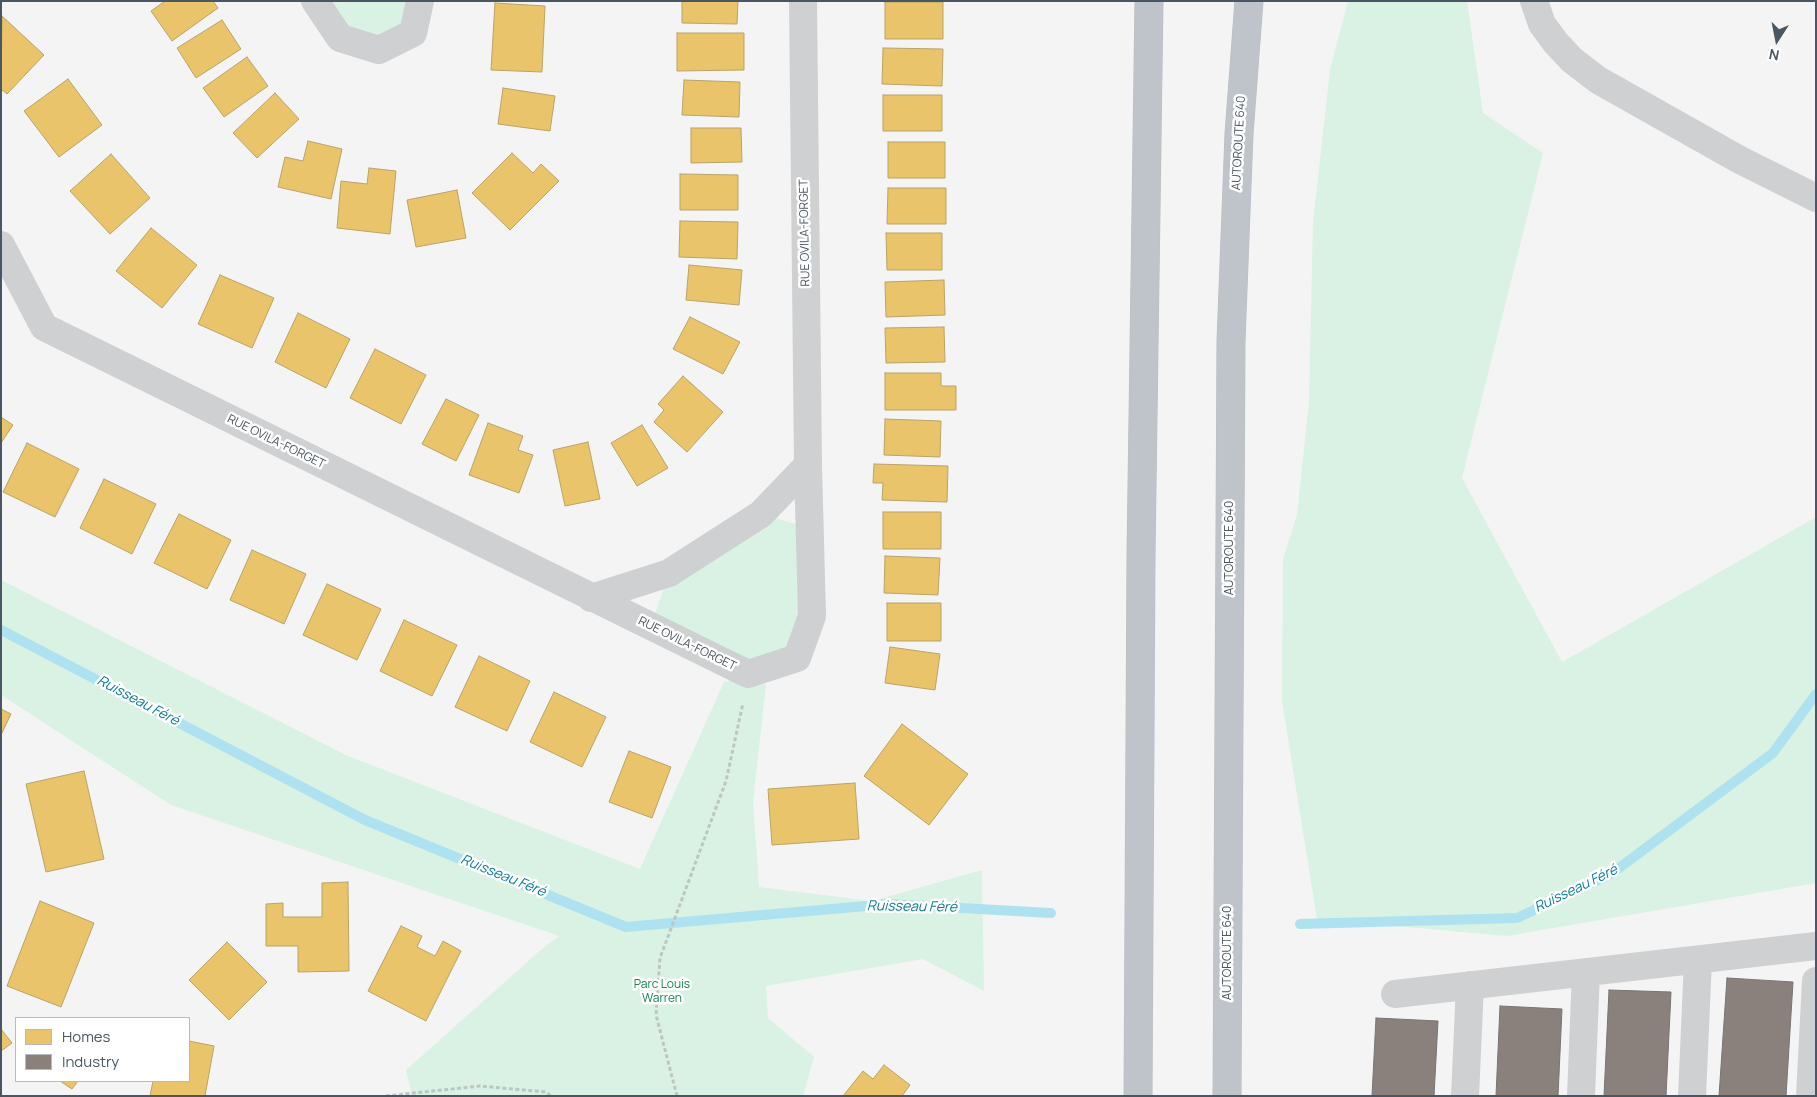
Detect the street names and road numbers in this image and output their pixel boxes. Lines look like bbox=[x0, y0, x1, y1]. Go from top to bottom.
street label: AUTOROUTE 640 bbox=[1229, 95, 1249, 191]
street label: RUE OVILA-FORGET bbox=[797, 179, 813, 287]
street label: RUE OVILA-FORGET bbox=[225, 412, 327, 472]
street label: AUTOROUTE 640 bbox=[1223, 501, 1237, 595]
street label: RUE OVILA-FORGET bbox=[636, 614, 738, 674]
street label: AUTOROUTE 640 bbox=[1221, 906, 1235, 1000]

